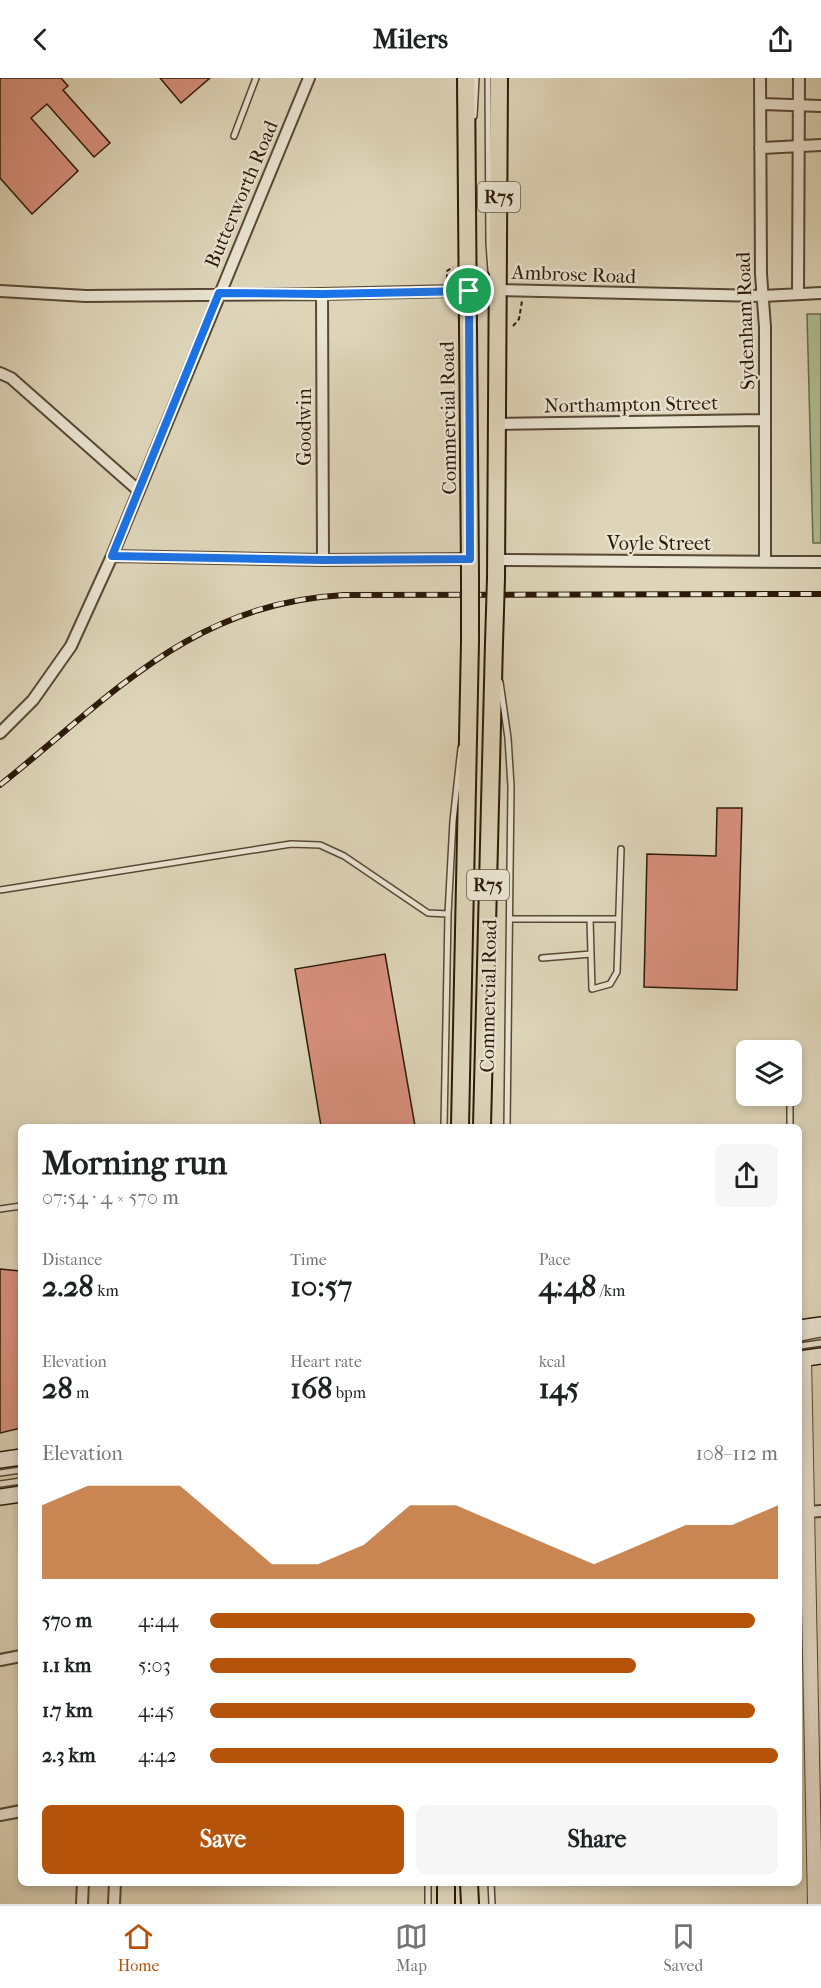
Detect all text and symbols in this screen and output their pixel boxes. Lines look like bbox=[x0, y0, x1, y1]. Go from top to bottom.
icon: back bbox=[24, 23, 57, 56]
text: Milers bbox=[373, 23, 448, 55]
icon: share bbox=[764, 23, 797, 56]
street label: Butterworth Road bbox=[200, 116, 283, 271]
road number: R75 bbox=[478, 182, 520, 212]
street label: Sydenham Road bbox=[732, 250, 759, 390]
street label: Ambrose Road bbox=[510, 261, 638, 288]
pin bbox=[443, 265, 494, 316]
icon: arrive bbox=[452, 274, 485, 307]
street label: Commercial Road bbox=[436, 340, 461, 495]
street label: Goodwin bbox=[293, 388, 316, 466]
street label: Northampton Street bbox=[544, 391, 718, 418]
street label: Voyle Street bbox=[606, 532, 711, 555]
road number: R75 bbox=[467, 870, 509, 900]
street label: Commercial Road bbox=[476, 918, 501, 1073]
map controls bbox=[736, 1040, 802, 1106]
button: layers bbox=[736, 1040, 802, 1106]
text: Morning run bbox=[42, 1144, 227, 1183]
button: share bbox=[715, 1144, 778, 1207]
text: 07:54 · 4 × 570 m bbox=[42, 1186, 179, 1209]
text: Distance bbox=[42, 1250, 102, 1269]
text: Time bbox=[290, 1250, 327, 1269]
text: Pace bbox=[539, 1250, 571, 1269]
text: 2.28 bbox=[42, 1269, 94, 1304]
text: 10:57 bbox=[290, 1269, 352, 1304]
text: 4:48 bbox=[539, 1269, 596, 1304]
text: km bbox=[94, 1281, 119, 1300]
text: /km bbox=[596, 1281, 625, 1300]
text: Elevation bbox=[42, 1352, 107, 1371]
text: Heart rate bbox=[290, 1352, 362, 1371]
text: kcal bbox=[539, 1352, 566, 1371]
text: 28 bbox=[42, 1371, 73, 1406]
text: 168 bbox=[290, 1371, 332, 1406]
text: 145 bbox=[539, 1371, 579, 1406]
text: m bbox=[73, 1383, 89, 1402]
text: bpm bbox=[332, 1383, 366, 1402]
text: Elevation bbox=[42, 1442, 123, 1465]
text: 108–112 m bbox=[696, 1442, 778, 1465]
text: 570 m bbox=[42, 1609, 92, 1632]
text: 4:44 bbox=[138, 1609, 178, 1632]
text: 1.1 km bbox=[42, 1654, 91, 1677]
text: 5:03 bbox=[138, 1654, 171, 1677]
text: 1.7 km bbox=[42, 1699, 93, 1722]
text: 4:45 bbox=[138, 1699, 175, 1722]
text: 2.3 km bbox=[42, 1744, 96, 1767]
text: 4:42 bbox=[138, 1744, 177, 1767]
button: Save bbox=[42, 1805, 404, 1874]
button: Share bbox=[416, 1805, 778, 1874]
tab: Home bbox=[118, 1920, 159, 1975]
tab: Map bbox=[395, 1920, 428, 1975]
tab: Saved bbox=[664, 1920, 703, 1975]

